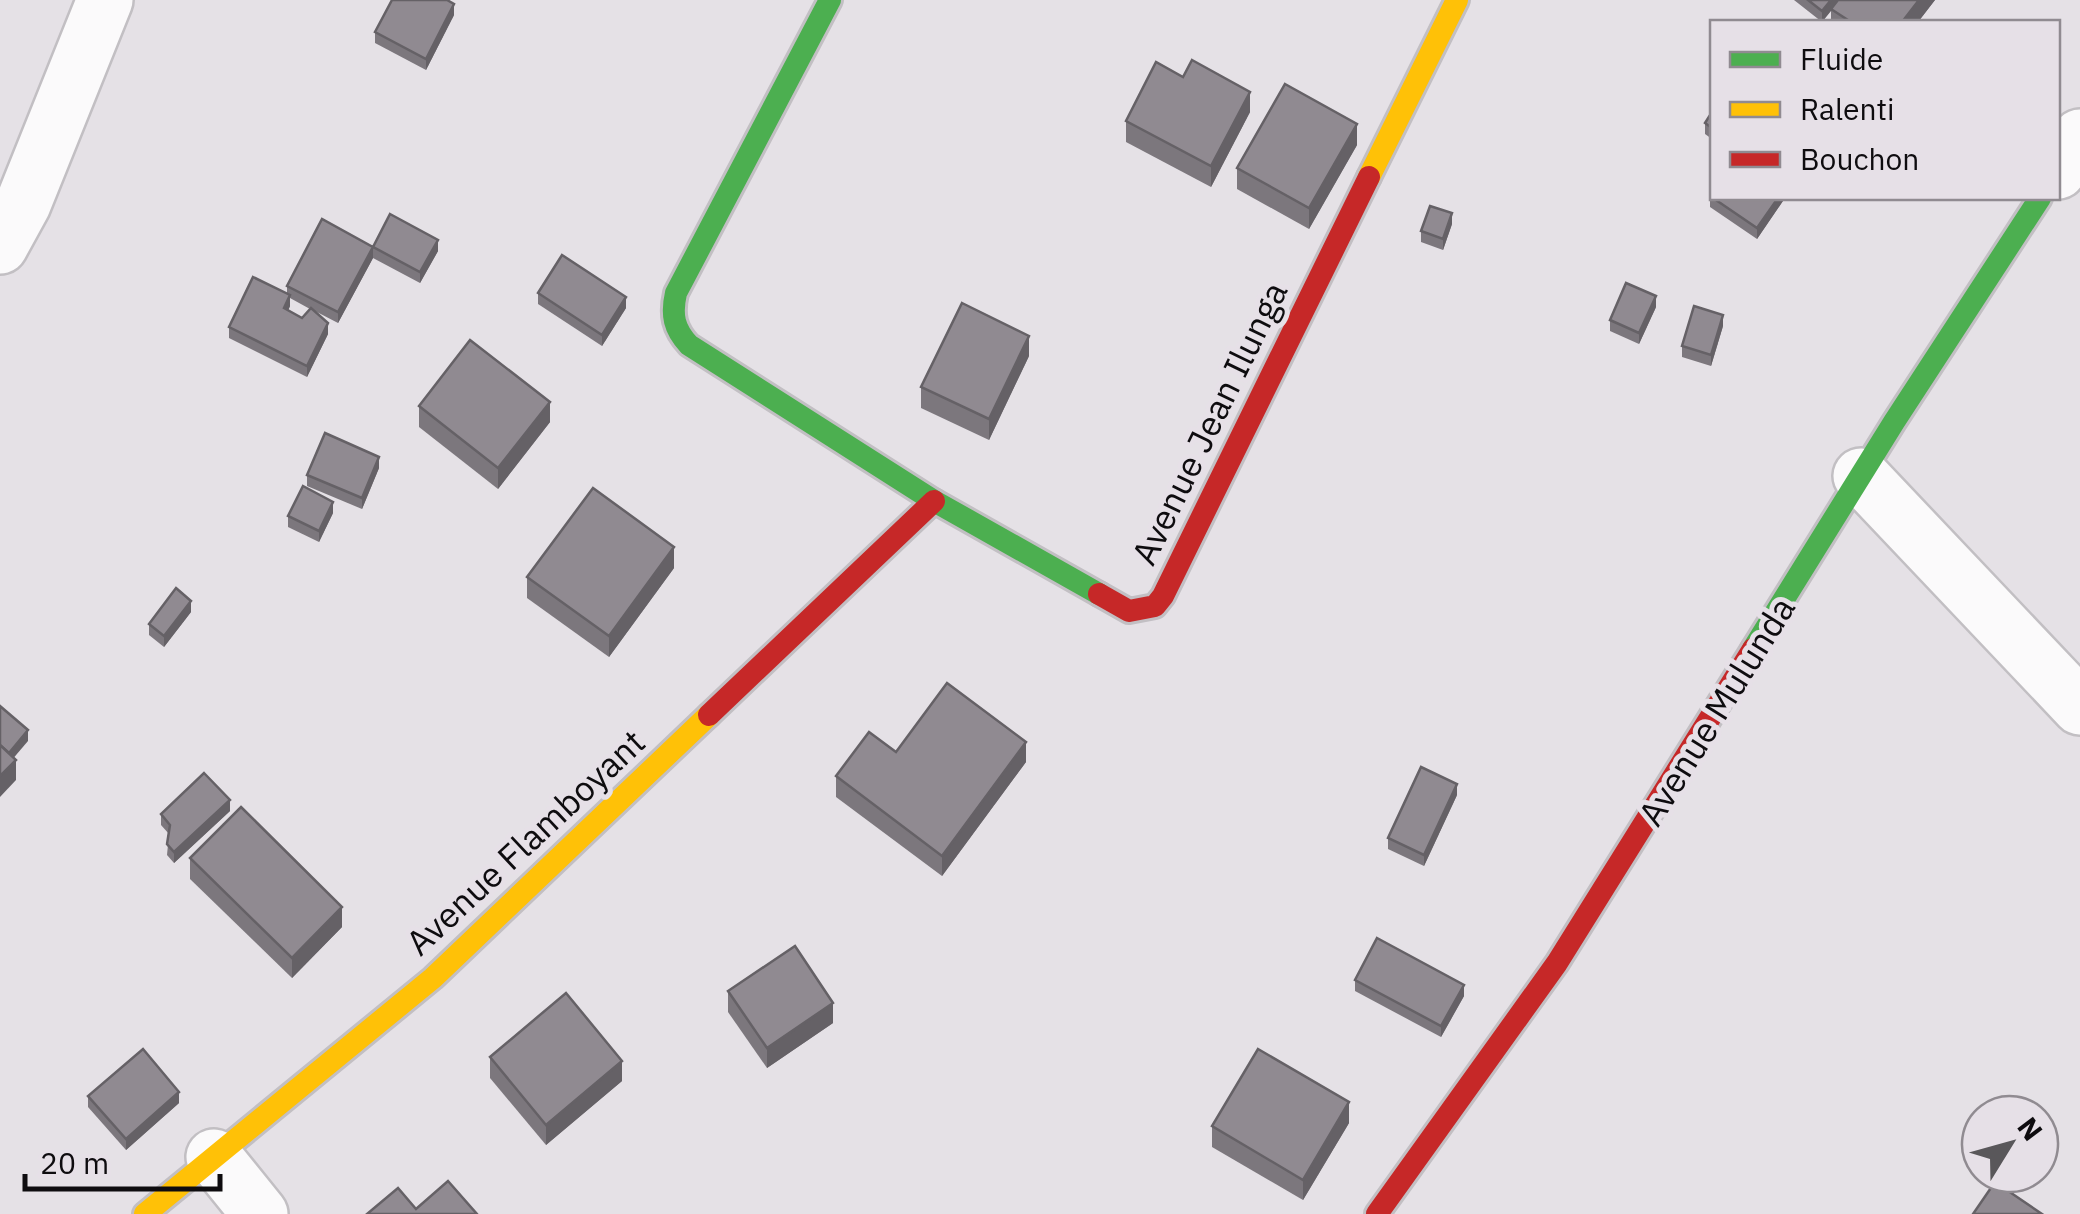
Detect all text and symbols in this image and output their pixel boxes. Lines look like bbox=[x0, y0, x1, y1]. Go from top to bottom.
legend bbox=[1710, 20, 2060, 200]
text: Fluide bbox=[1800, 39, 1883, 78]
text: Ralenti bbox=[1800, 89, 1895, 128]
text: Bouchon bbox=[1800, 139, 1919, 178]
street label: Avenue Jean Ilunga bbox=[1121, 274, 1297, 572]
street label: Avenue Mulunda bbox=[1627, 588, 1805, 834]
street label: Avenue Flamboyant bbox=[396, 719, 654, 965]
north arrow bbox=[1960, 1094, 2060, 1194]
text: N bbox=[2009, 1109, 2051, 1148]
scale bar bbox=[25, 1129, 220, 1191]
text: 20 m bbox=[40, 1143, 109, 1182]

